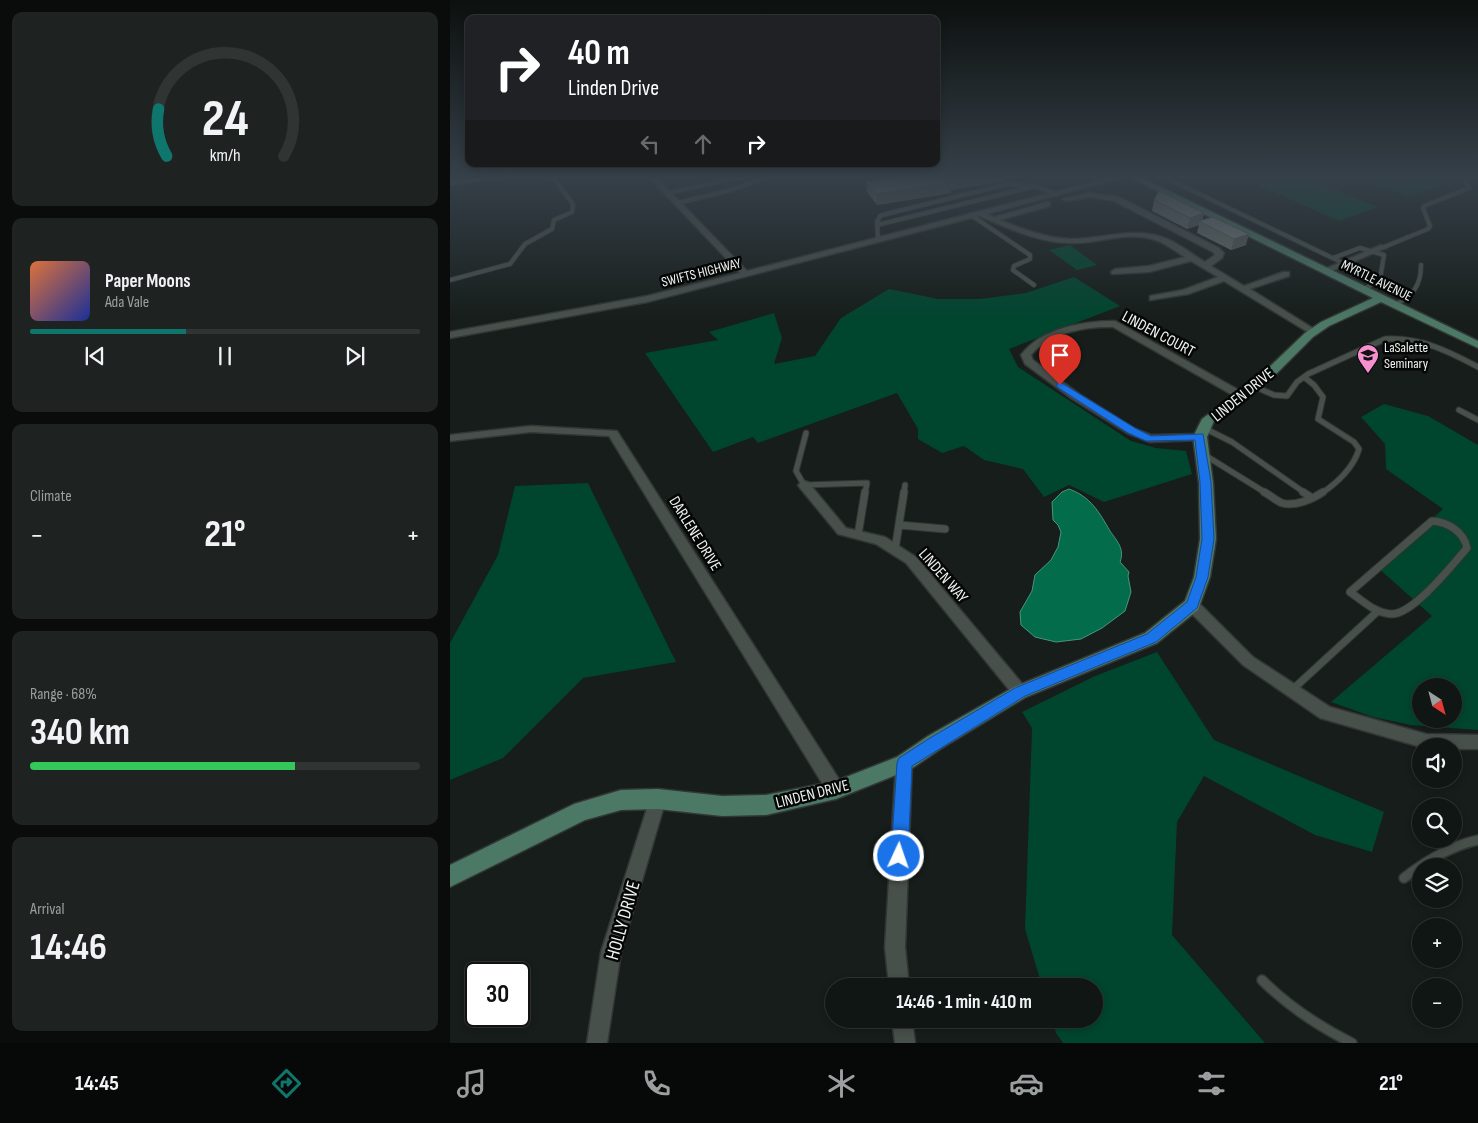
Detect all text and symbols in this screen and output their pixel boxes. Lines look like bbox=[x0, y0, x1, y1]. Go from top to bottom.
text: 40 m bbox=[568, 32, 630, 75]
icon: right bbox=[485, 35, 550, 100]
text: Linden Drive bbox=[568, 75, 659, 102]
text: 24 bbox=[202, 88, 248, 151]
icon: left bbox=[636, 130, 664, 158]
icon: ahead bbox=[689, 130, 717, 158]
icon: right bbox=[742, 130, 770, 158]
text: km/h bbox=[210, 145, 240, 166]
street label: SWIFTS HIGHWAY bbox=[660, 254, 743, 291]
street label: MYRTLE AVENUE bbox=[1339, 256, 1415, 305]
text: Paper Moons bbox=[105, 270, 191, 293]
text: Ada Vale bbox=[105, 293, 149, 312]
street label: LINDEN COURT bbox=[1119, 307, 1198, 362]
pin bbox=[1039, 334, 1081, 385]
place label: LaSalette Seminary bbox=[1384, 339, 1429, 372]
icon: arrive bbox=[1046, 341, 1074, 369]
icon: previous bbox=[81, 342, 109, 370]
icon: pause bbox=[211, 342, 239, 370]
icon: next bbox=[341, 342, 369, 370]
school or university icon: LaSalette Seminary bbox=[1356, 343, 1380, 374]
street label: LINDEN DRIVE bbox=[1208, 364, 1278, 426]
text: Climate bbox=[30, 487, 72, 506]
street label: DARLENE DRIVE bbox=[664, 493, 725, 574]
text: 21° bbox=[204, 512, 246, 557]
text: − bbox=[30, 519, 44, 552]
text: + bbox=[406, 519, 420, 552]
street label: LINDEN WAY bbox=[914, 545, 972, 607]
north arrow bbox=[1412, 678, 1462, 728]
map controls bbox=[1412, 678, 1462, 1028]
text: Range · 68% bbox=[30, 685, 97, 704]
text: 340 km bbox=[30, 710, 130, 755]
button: sound bbox=[1412, 738, 1462, 788]
street label: LINDEN DRIVE bbox=[774, 776, 851, 813]
button: search bbox=[1412, 798, 1462, 848]
position arrow bbox=[872, 829, 924, 881]
button: layers bbox=[1412, 858, 1462, 908]
street label: HOLLY DRIVE bbox=[601, 878, 646, 963]
text: Arrival bbox=[30, 900, 64, 919]
button: + bbox=[1412, 918, 1462, 968]
text: 14:46 bbox=[30, 925, 107, 970]
speed limit sign: 30 bbox=[465, 962, 530, 1027]
button: − bbox=[1412, 978, 1462, 1028]
text: 14:46 · 1 min · 410 m bbox=[896, 991, 1032, 1014]
icon: directions bbox=[269, 1066, 304, 1101]
icon: music bbox=[454, 1066, 489, 1101]
icon: phone bbox=[639, 1066, 674, 1101]
icon: climate bbox=[824, 1066, 859, 1101]
icon: car bbox=[1009, 1066, 1044, 1101]
icon: filters bbox=[1194, 1066, 1229, 1101]
text: 14:45 bbox=[75, 1070, 119, 1097]
text: 21° bbox=[1379, 1070, 1403, 1097]

